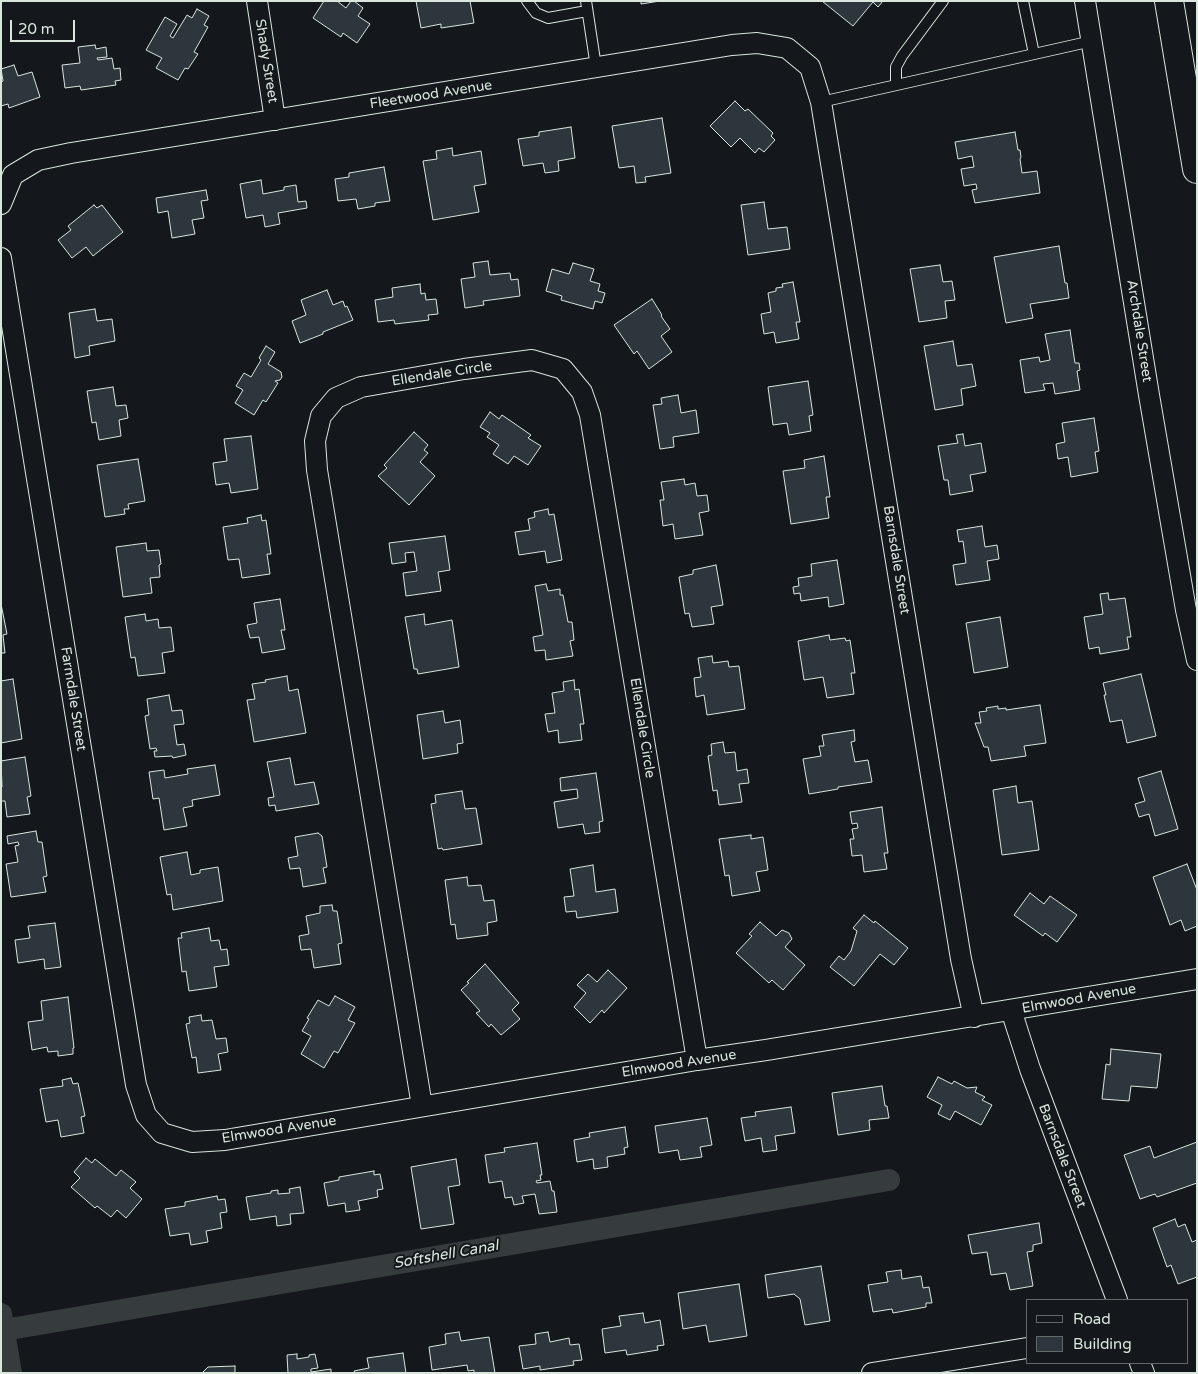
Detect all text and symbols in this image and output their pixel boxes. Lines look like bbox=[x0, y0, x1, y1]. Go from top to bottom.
scale bar bbox=[12, 10, 78, 42]
street label: Shady Street bbox=[251, 18, 281, 104]
text: 20 m bbox=[18, 20, 55, 38]
street label: Fleetwood Avenue bbox=[369, 77, 493, 113]
street label: Archdale Street bbox=[1123, 279, 1155, 383]
street label: Ellendale Circle bbox=[391, 358, 493, 390]
street label: Barnsdale Street bbox=[879, 504, 913, 616]
street label: Farmdale Street bbox=[56, 646, 90, 752]
street label: Ellendale Circle bbox=[626, 677, 658, 779]
street label: Elmwood Avenue bbox=[1021, 981, 1137, 1017]
street label: Elmwood Avenue bbox=[621, 1047, 737, 1081]
street label: Barnsdale Street bbox=[1034, 1102, 1090, 1210]
street label: Elmwood Avenue bbox=[221, 1113, 337, 1147]
water label: Softshell Canal bbox=[392, 1237, 500, 1273]
legend bbox=[1026, 1299, 1188, 1364]
text: Road bbox=[1073, 1310, 1111, 1328]
text: Building bbox=[1073, 1335, 1132, 1353]

